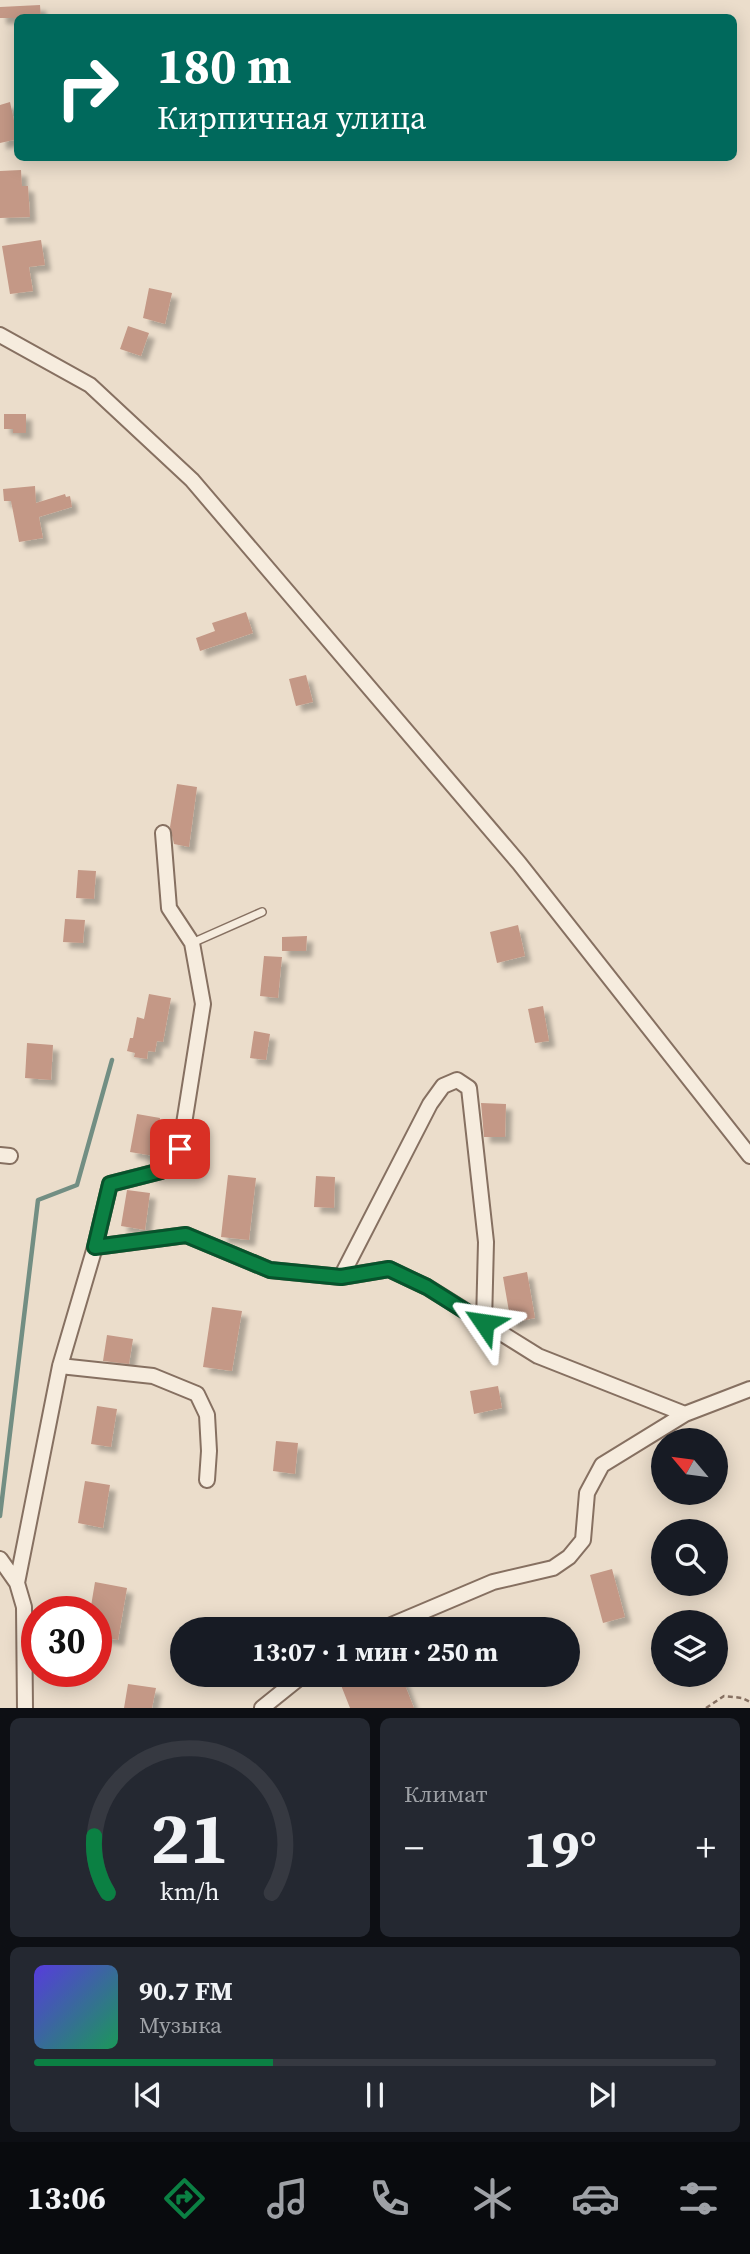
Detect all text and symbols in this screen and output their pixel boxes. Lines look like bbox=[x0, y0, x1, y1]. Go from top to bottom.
text: 180 m bbox=[157, 32, 292, 99]
icon: right bbox=[42, 42, 133, 133]
text: Кирпичная улица bbox=[157, 96, 426, 140]
pin bbox=[150, 1119, 210, 1179]
icon: arrive bbox=[161, 1130, 199, 1168]
position arrow bbox=[447, 1286, 521, 1360]
north arrow bbox=[651, 1428, 728, 1505]
map controls bbox=[651, 1428, 728, 1687]
button: search bbox=[651, 1519, 728, 1596]
speed limit sign: 30 bbox=[21, 1596, 112, 1687]
button: layers bbox=[651, 1610, 728, 1687]
text: 13:07 · 1 мин · 250 m bbox=[252, 1634, 498, 1670]
text: Климат bbox=[404, 1778, 488, 1810]
text: 21 bbox=[151, 1789, 229, 1888]
text: 19° bbox=[523, 1813, 597, 1884]
text: − bbox=[404, 1822, 424, 1874]
text: + bbox=[696, 1822, 716, 1874]
text: km/h bbox=[160, 1874, 220, 1908]
text: 90.7 FM bbox=[139, 1973, 233, 2009]
text: Музыка bbox=[139, 2009, 222, 2041]
icon: previous bbox=[129, 2076, 167, 2114]
icon: pause bbox=[356, 2076, 394, 2114]
icon: next bbox=[583, 2076, 621, 2114]
icon: directions bbox=[160, 2174, 209, 2223]
icon: music bbox=[263, 2174, 312, 2223]
icon: phone bbox=[365, 2174, 414, 2223]
icon: climate bbox=[468, 2174, 517, 2223]
icon: car bbox=[571, 2174, 620, 2223]
icon: filters bbox=[674, 2174, 723, 2223]
text: 13:06 bbox=[27, 2176, 106, 2220]

